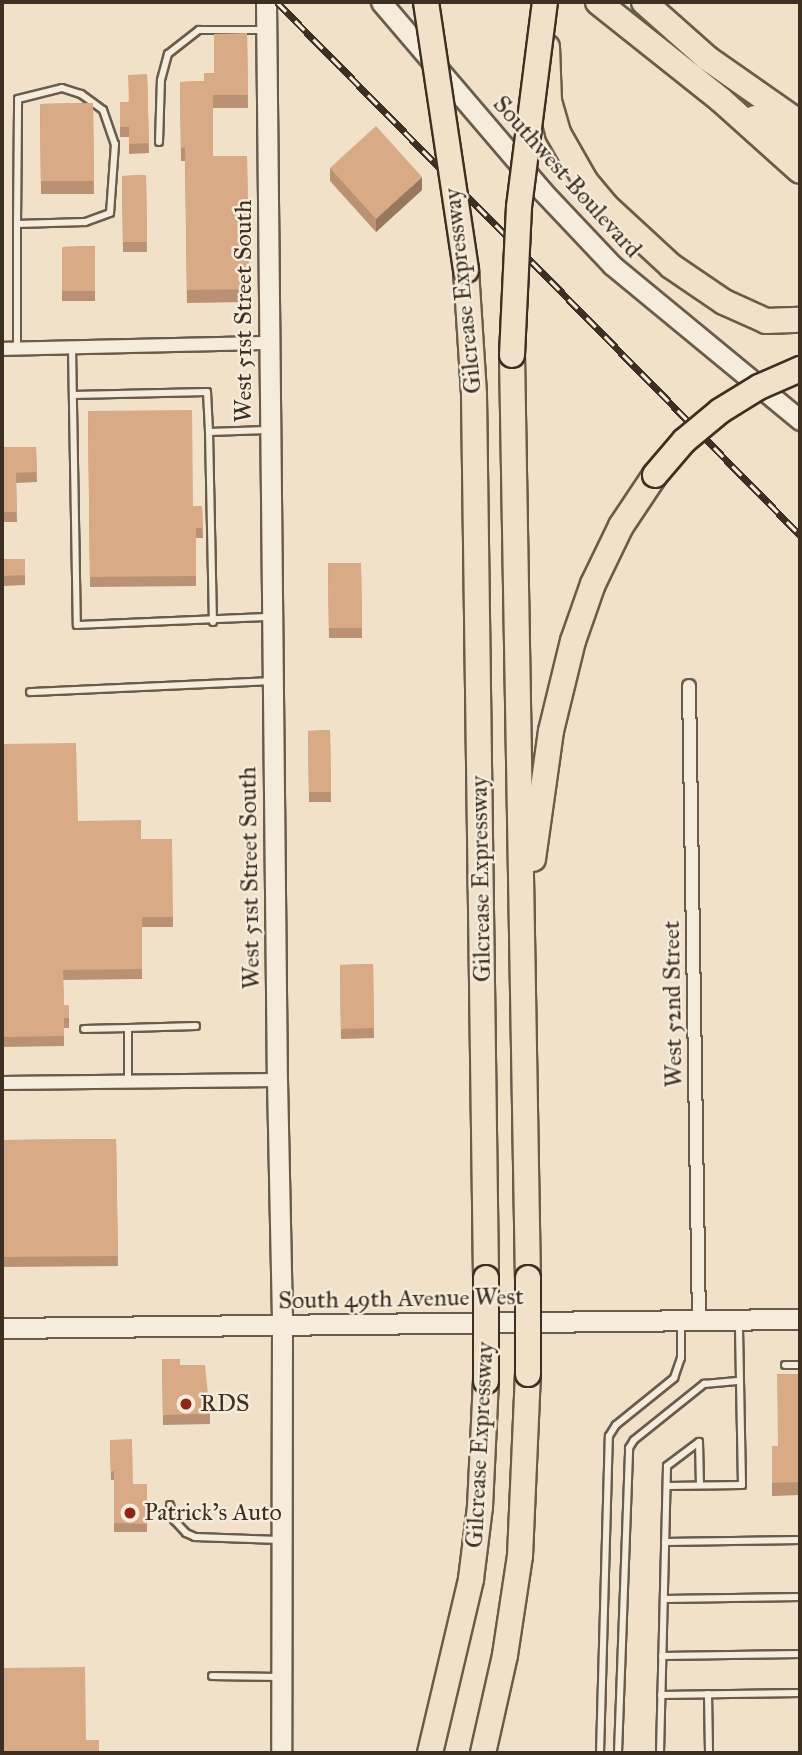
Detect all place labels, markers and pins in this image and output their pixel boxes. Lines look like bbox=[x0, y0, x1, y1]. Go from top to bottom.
place label: RDS bbox=[200, 1390, 250, 1418]
marker: RDS bbox=[178, 1396, 194, 1412]
place label: Patrick's Auto bbox=[144, 1499, 282, 1527]
marker: Patrick's Auto bbox=[122, 1505, 138, 1521]

